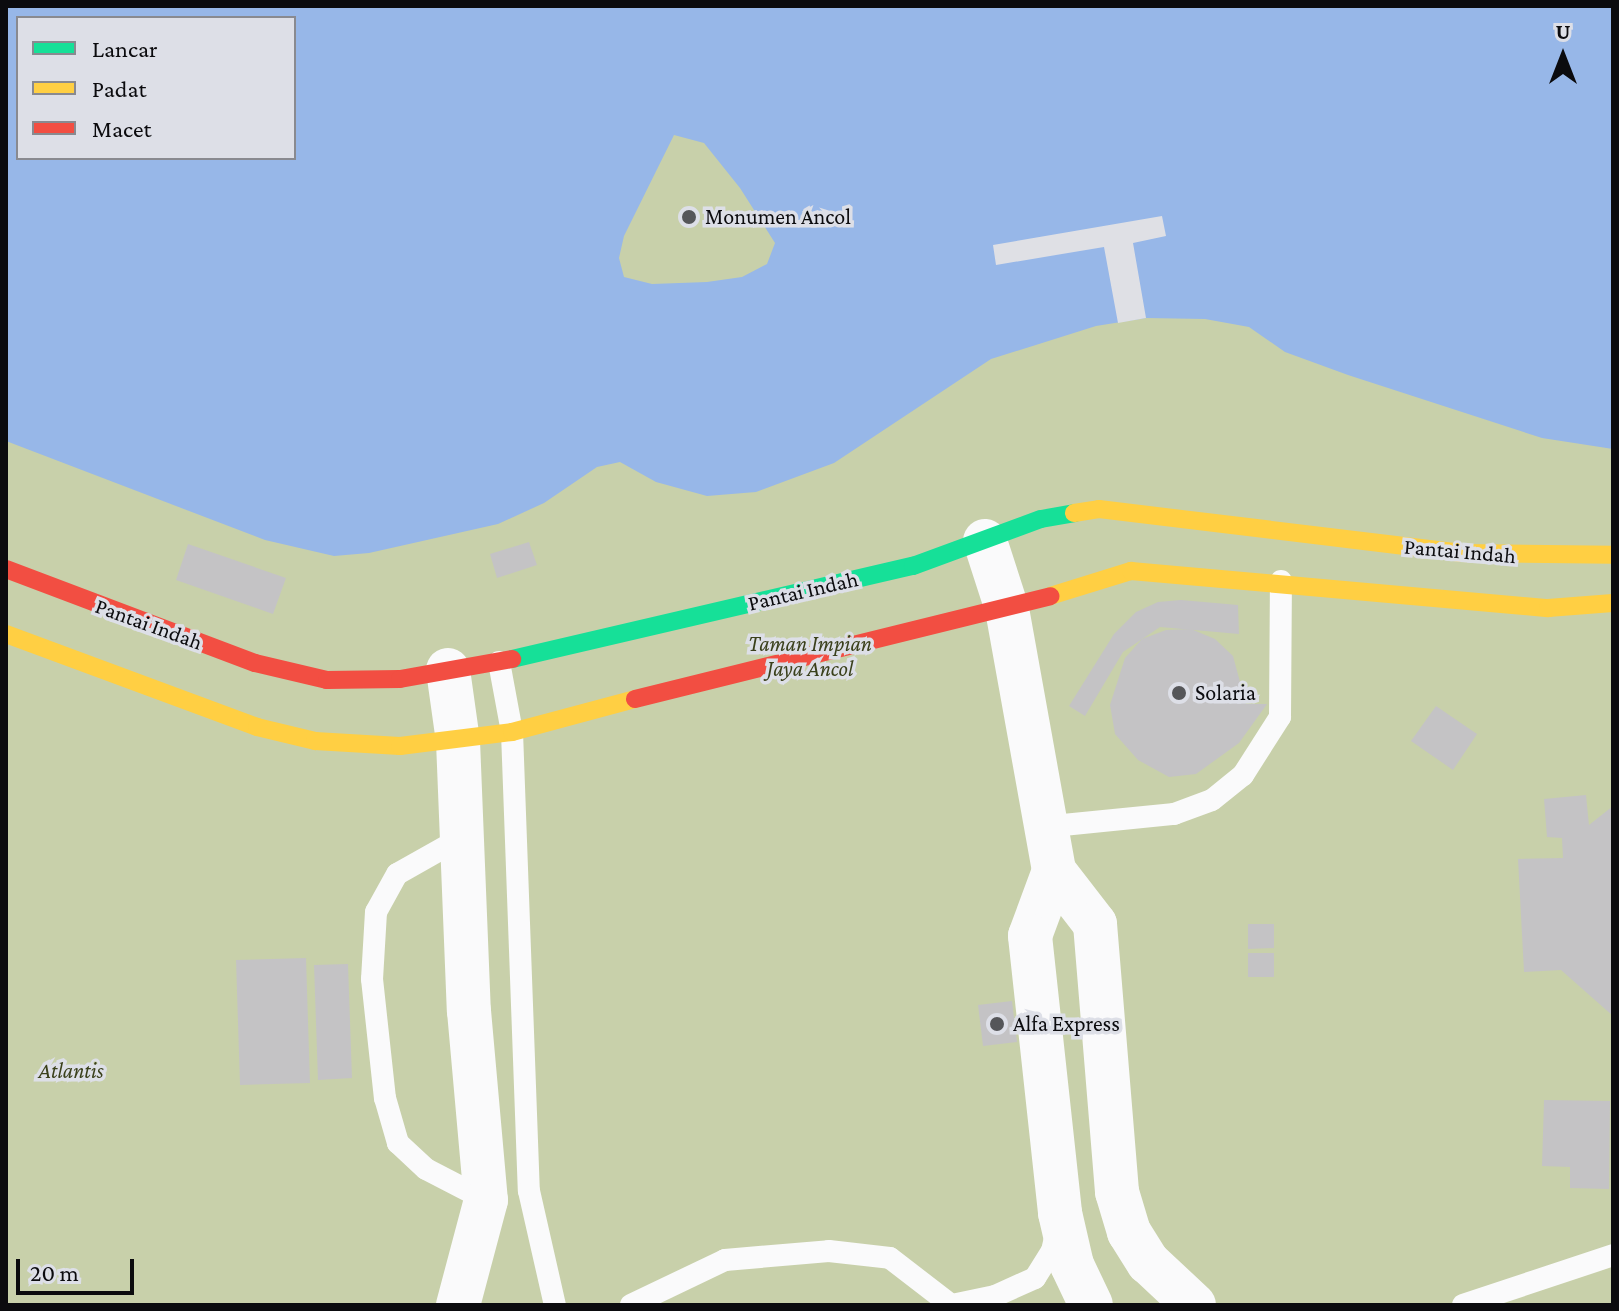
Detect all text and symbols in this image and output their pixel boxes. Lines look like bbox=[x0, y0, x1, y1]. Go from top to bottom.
legend bbox=[16, 16, 296, 160]
north arrow bbox=[1523, 16, 1603, 96]
text: U bbox=[1555, 19, 1571, 44]
text: Lancar bbox=[92, 35, 158, 62]
text: Padat bbox=[92, 75, 147, 102]
text: Macet bbox=[92, 115, 151, 142]
place label: Monumen Ancol bbox=[705, 204, 851, 230]
marker: Monumen Ancol bbox=[680, 208, 698, 226]
street label: Pantai Indah bbox=[1403, 533, 1517, 569]
street label: Pantai Indah bbox=[745, 566, 861, 616]
street label: Pantai Indah bbox=[92, 592, 206, 656]
park label: Taman Impian Jaya Ancol bbox=[748, 630, 872, 682]
place label: Solaria bbox=[1195, 680, 1256, 706]
marker: Solaria bbox=[1170, 684, 1188, 702]
place label: Alfa Express bbox=[1013, 1011, 1120, 1037]
marker: Alfa Express bbox=[988, 1015, 1006, 1033]
park label: Atlantis bbox=[39, 1058, 103, 1084]
scale bar bbox=[20, 1243, 138, 1293]
text: 20 m bbox=[30, 1259, 79, 1286]

